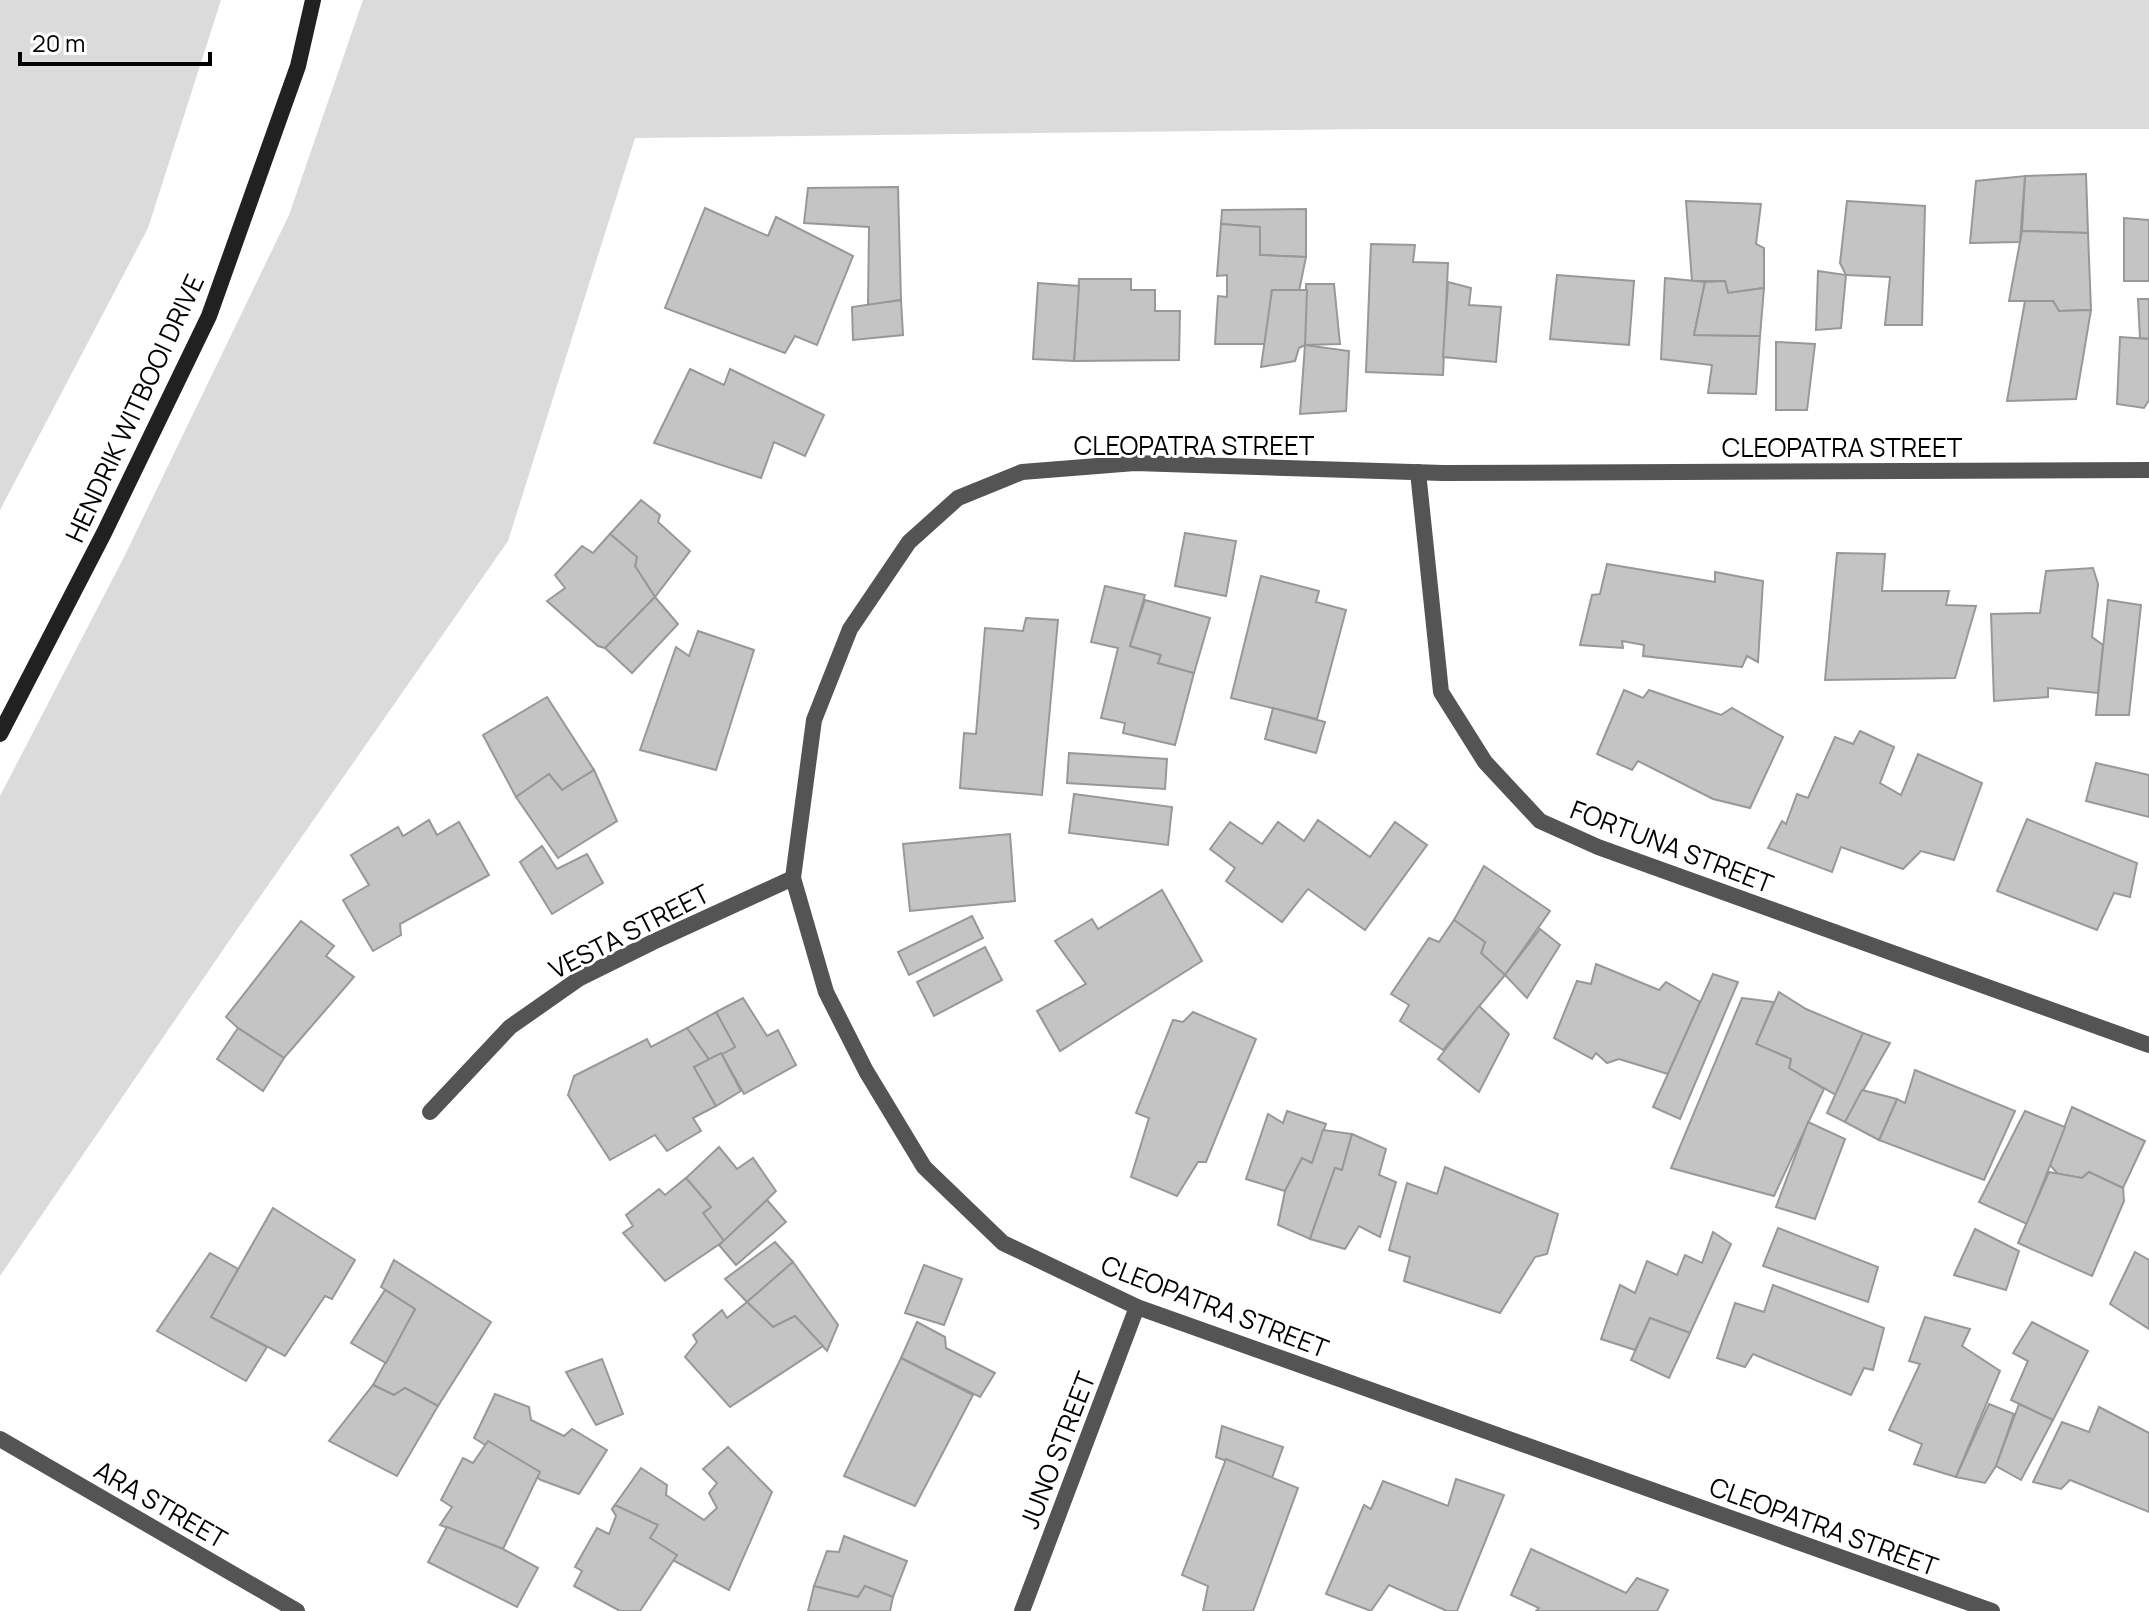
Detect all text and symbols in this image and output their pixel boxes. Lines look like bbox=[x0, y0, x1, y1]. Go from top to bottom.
scale bar bbox=[20, 16, 210, 66]
text: 20 m bbox=[32, 26, 85, 59]
street label: HENDRIK WITBOOI DRIVE bbox=[56, 268, 212, 548]
street label: CLEOPATRA STREET bbox=[1074, 427, 1315, 463]
street label: CLEOPATRA STREET bbox=[1722, 429, 1963, 465]
street label: FORTUNA STREET bbox=[1565, 791, 1779, 901]
street label: VESTA STREET bbox=[543, 875, 716, 987]
street label: CLEOPATRA STREET bbox=[1096, 1246, 1334, 1366]
street label: JUNO STREET bbox=[1011, 1366, 1104, 1534]
street label: ARA STREET bbox=[88, 1452, 234, 1557]
street label: CLEOPATRA STREET bbox=[1705, 1468, 1944, 1584]

